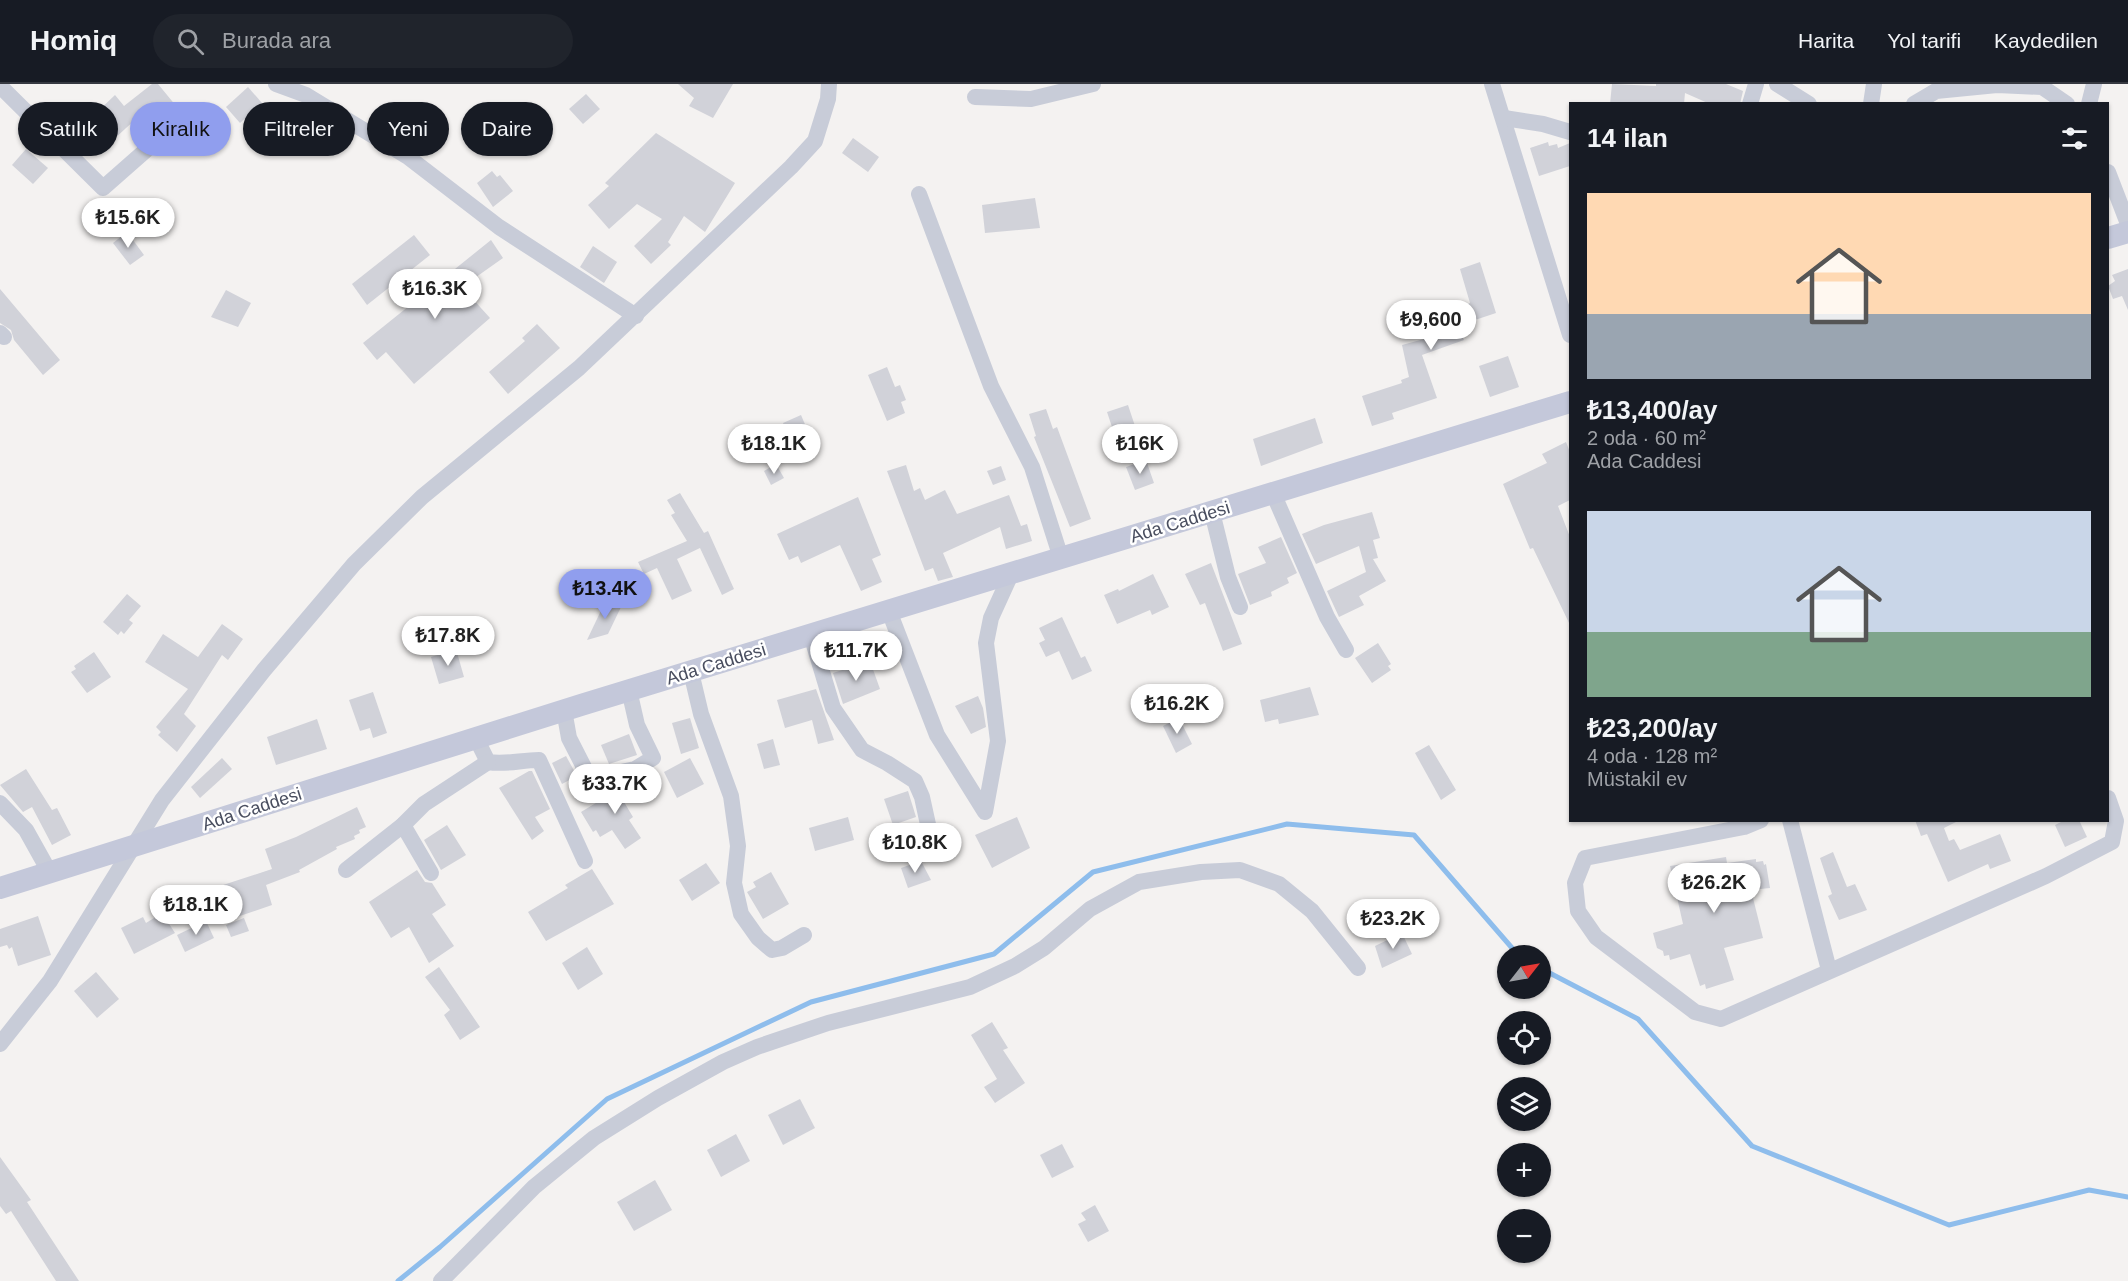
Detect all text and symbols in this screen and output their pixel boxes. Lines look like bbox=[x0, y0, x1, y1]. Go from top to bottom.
search box bbox=[153, 14, 573, 68]
text: Homiq bbox=[30, 25, 117, 56]
icon: search bbox=[174, 25, 207, 58]
text: Burada ara bbox=[222, 28, 331, 53]
text: Harita bbox=[1798, 29, 1854, 52]
text: Yol tarifi bbox=[1887, 29, 1961, 52]
text: Kaydedilen bbox=[1994, 29, 2098, 52]
chip: Satılık bbox=[18, 102, 118, 156]
chip: Kiralık bbox=[130, 102, 231, 156]
chip: Filtreler bbox=[243, 102, 355, 156]
chip: Yeni bbox=[367, 102, 449, 156]
chip: Daire bbox=[461, 102, 553, 156]
icon: filters bbox=[2058, 122, 2091, 155]
text: 14 ilan bbox=[1587, 123, 1668, 153]
pin: ₺15.6K bbox=[79, 198, 177, 249]
text: ₺15.6K bbox=[96, 206, 160, 228]
icon: home bbox=[1785, 232, 1893, 340]
pin: ₺16.3K bbox=[386, 269, 484, 320]
text: ₺16.3K bbox=[403, 277, 467, 299]
pin: ₺9,600 bbox=[1382, 300, 1480, 351]
text: ₺9,600 bbox=[1400, 308, 1462, 330]
text: ₺13,400/ay bbox=[1587, 395, 1718, 425]
pin: ₺18.1K bbox=[725, 424, 823, 475]
pin: ₺16K bbox=[1104, 424, 1176, 475]
text: 2 oda · 60 m² bbox=[1587, 427, 1706, 449]
text: ₺18.1K bbox=[742, 432, 806, 454]
text: ₺16K bbox=[1116, 432, 1164, 454]
text: Ada Caddesi bbox=[1587, 450, 1702, 472]
street label: Ada Caddesi bbox=[1128, 497, 1232, 547]
icon: home bbox=[1785, 550, 1893, 658]
pin: ₺13.4K bbox=[556, 569, 654, 620]
text: ₺13.4K bbox=[573, 577, 637, 599]
pin: ₺17.8K bbox=[399, 616, 497, 667]
text: ₺17.8K bbox=[416, 624, 480, 646]
pin: ₺11.7K bbox=[807, 631, 905, 682]
street label: Ada Caddesi bbox=[664, 639, 768, 689]
text: ₺11.7K bbox=[824, 639, 888, 661]
pin: ₺16.2K bbox=[1128, 684, 1226, 735]
text: ₺16.2K bbox=[1145, 692, 1209, 714]
text: ₺23,200/ay bbox=[1587, 713, 1718, 743]
text: 4 oda · 128 m² bbox=[1587, 745, 1717, 767]
pin: ₺33.7K bbox=[566, 764, 664, 815]
text: Müstakil ev bbox=[1587, 768, 1687, 790]
text: ₺33.7K bbox=[583, 772, 647, 794]
street label: Ada Caddesi bbox=[200, 784, 304, 834]
pin: ₺10.8K bbox=[866, 823, 964, 874]
text: ₺10.8K bbox=[883, 831, 947, 853]
pin: ₺26.2K bbox=[1665, 863, 1763, 914]
text: ₺26.2K bbox=[1682, 871, 1746, 893]
pin: ₺18.1K bbox=[147, 885, 245, 936]
text: ₺18.1K bbox=[164, 893, 228, 915]
pin: ₺23.2K bbox=[1344, 899, 1442, 950]
text: ₺23.2K bbox=[1361, 907, 1425, 929]
north arrow bbox=[1497, 945, 1551, 999]
map controls bbox=[1497, 945, 1551, 1263]
button: locate bbox=[1497, 1011, 1551, 1065]
button: layers bbox=[1497, 1077, 1551, 1131]
button: + bbox=[1497, 1143, 1551, 1197]
button: − bbox=[1497, 1209, 1551, 1263]

